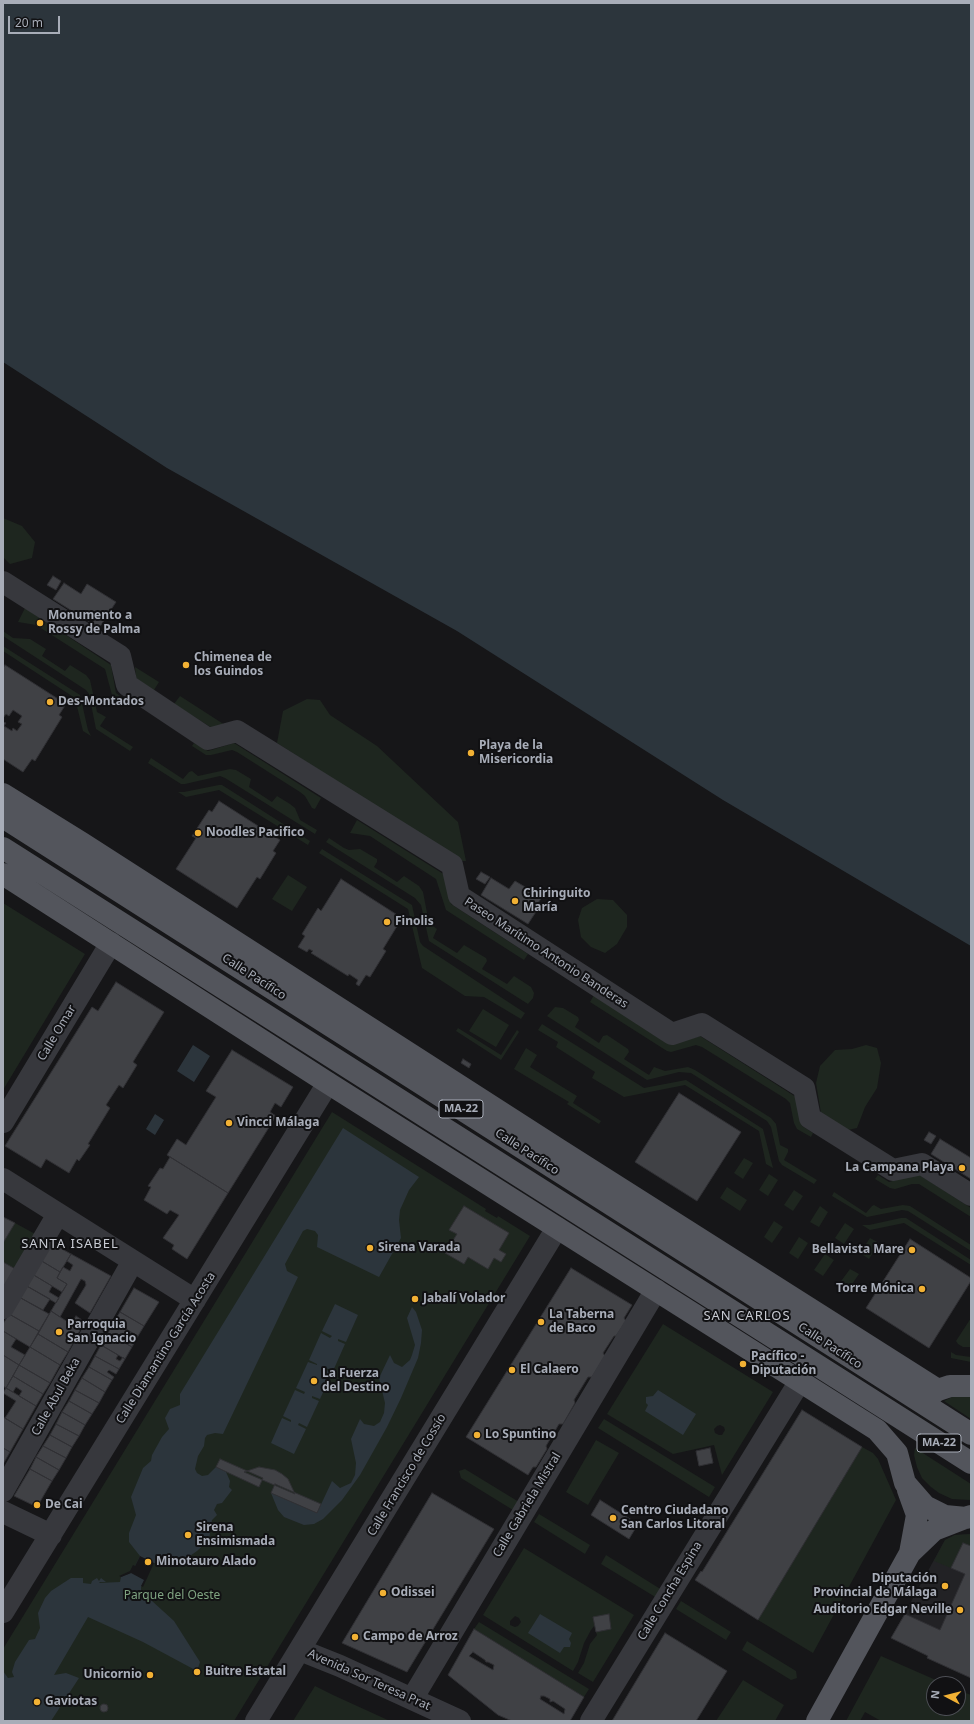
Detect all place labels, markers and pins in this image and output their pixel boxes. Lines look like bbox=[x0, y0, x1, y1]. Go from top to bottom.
place label: Monumento a Rossy de Palma bbox=[48, 609, 140, 637]
marker: Monumento a Rossy de Palma bbox=[35, 618, 45, 628]
place label: Chimenea de los Guindos bbox=[194, 651, 272, 679]
marker: Chimenea de los Guindos bbox=[181, 660, 191, 670]
place label: Des-Montados bbox=[58, 695, 144, 709]
marker: Des-Montados bbox=[45, 697, 55, 707]
place label: Playa de la Misericordia bbox=[479, 739, 553, 767]
marker: Playa de la Misericordia bbox=[466, 748, 476, 758]
place label: Noodles Pacifico bbox=[206, 826, 305, 840]
marker: Noodles Pacifico bbox=[193, 828, 203, 838]
place label: Chiringuito María bbox=[523, 887, 591, 915]
marker: Chiringuito María bbox=[510, 896, 520, 906]
place label: Finolis bbox=[395, 915, 434, 929]
marker: Finolis bbox=[382, 917, 392, 927]
place label: Vincci Málaga bbox=[237, 1116, 319, 1130]
marker: Vincci Málaga bbox=[224, 1118, 234, 1128]
place label: La Campana Playa bbox=[845, 1161, 954, 1175]
marker: La Campana Playa bbox=[957, 1163, 967, 1173]
place label: Sirena Varada bbox=[378, 1241, 460, 1255]
marker: Sirena Varada bbox=[365, 1243, 375, 1253]
place label: Bellavista Mare bbox=[812, 1243, 904, 1257]
marker: Bellavista Mare bbox=[907, 1245, 917, 1255]
place label: Torre Mónica bbox=[836, 1282, 914, 1296]
marker: Torre Mónica bbox=[917, 1284, 927, 1294]
place label: Jabalí Volador bbox=[423, 1292, 505, 1306]
marker: Jabalí Volador bbox=[410, 1294, 420, 1304]
place label: La Taberna de Baco bbox=[549, 1308, 614, 1336]
marker: La Taberna de Baco bbox=[536, 1317, 546, 1327]
place label: Parroquia San Ignacio bbox=[67, 1318, 136, 1346]
marker: Parroquia San Ignacio bbox=[54, 1327, 64, 1337]
place label: Pacífico - Diputación bbox=[751, 1350, 816, 1378]
marker: Pacífico - Diputación bbox=[738, 1359, 748, 1369]
place label: El Calaero bbox=[520, 1363, 579, 1377]
marker: El Calaero bbox=[507, 1365, 517, 1375]
place label: La Fuerza del Destino bbox=[322, 1367, 390, 1395]
marker: La Fuerza del Destino bbox=[309, 1376, 319, 1386]
place label: Lo Spuntino bbox=[485, 1428, 556, 1442]
marker: Lo Spuntino bbox=[472, 1430, 482, 1440]
place label: De Cai bbox=[45, 1498, 83, 1512]
marker: De Cai bbox=[32, 1500, 42, 1510]
place label: Centro Ciudadano San Carlos Litoral bbox=[621, 1504, 729, 1532]
marker: Centro Ciudadano San Carlos Litoral bbox=[608, 1513, 618, 1523]
place label: Sirena Ensimismada bbox=[196, 1521, 275, 1549]
marker: Sirena Ensimismada bbox=[183, 1530, 193, 1540]
place label: Minotauro Alado bbox=[156, 1555, 256, 1569]
marker: Minotauro Alado bbox=[143, 1557, 153, 1567]
place label: Diputación Provincial de Málaga bbox=[813, 1572, 937, 1600]
marker: Diputación Provincial de Málaga bbox=[940, 1581, 950, 1591]
place label: Odissei bbox=[391, 1586, 434, 1600]
marker: Odissei bbox=[378, 1588, 388, 1598]
place label: Auditorio Edgar Neville bbox=[813, 1603, 952, 1617]
marker: Auditorio Edgar Neville bbox=[955, 1605, 965, 1615]
place label: Campo de Arroz bbox=[363, 1630, 458, 1644]
marker: Campo de Arroz bbox=[350, 1632, 360, 1642]
place label: Buitre Estatal bbox=[205, 1665, 286, 1679]
marker: Buitre Estatal bbox=[192, 1667, 202, 1677]
place label: Unicornio bbox=[84, 1668, 142, 1682]
marker: Unicornio bbox=[145, 1670, 155, 1680]
place label: Gaviotas bbox=[45, 1695, 97, 1709]
marker: Gaviotas bbox=[32, 1697, 42, 1707]

